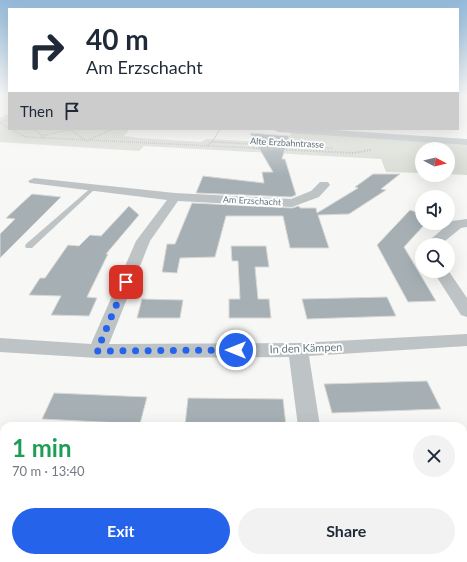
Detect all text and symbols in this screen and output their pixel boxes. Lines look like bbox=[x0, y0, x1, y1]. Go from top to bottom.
text: 40 m bbox=[86, 22, 149, 56]
icon: right bbox=[20, 24, 72, 76]
text: Am Erzschacht bbox=[86, 56, 203, 78]
icon: arrive bbox=[61, 100, 83, 122]
text: Then bbox=[20, 102, 53, 120]
street label: Alte Erzbahntrasse bbox=[250, 135, 324, 150]
north arrow bbox=[415, 142, 455, 182]
map controls bbox=[415, 142, 455, 278]
button: sound bbox=[415, 190, 455, 230]
street label: Am Erzschacht bbox=[223, 193, 282, 208]
button: search bbox=[415, 238, 455, 278]
pin bbox=[109, 265, 143, 299]
icon: arrive bbox=[115, 271, 137, 293]
position arrow bbox=[215, 329, 257, 371]
street label: In den Kämpen bbox=[269, 340, 343, 355]
text: 1 min bbox=[12, 433, 72, 462]
button: close bbox=[413, 435, 455, 477]
text: 70 m · 13:40 bbox=[12, 463, 85, 479]
button: Exit bbox=[12, 508, 230, 554]
button: Share bbox=[238, 508, 455, 554]

